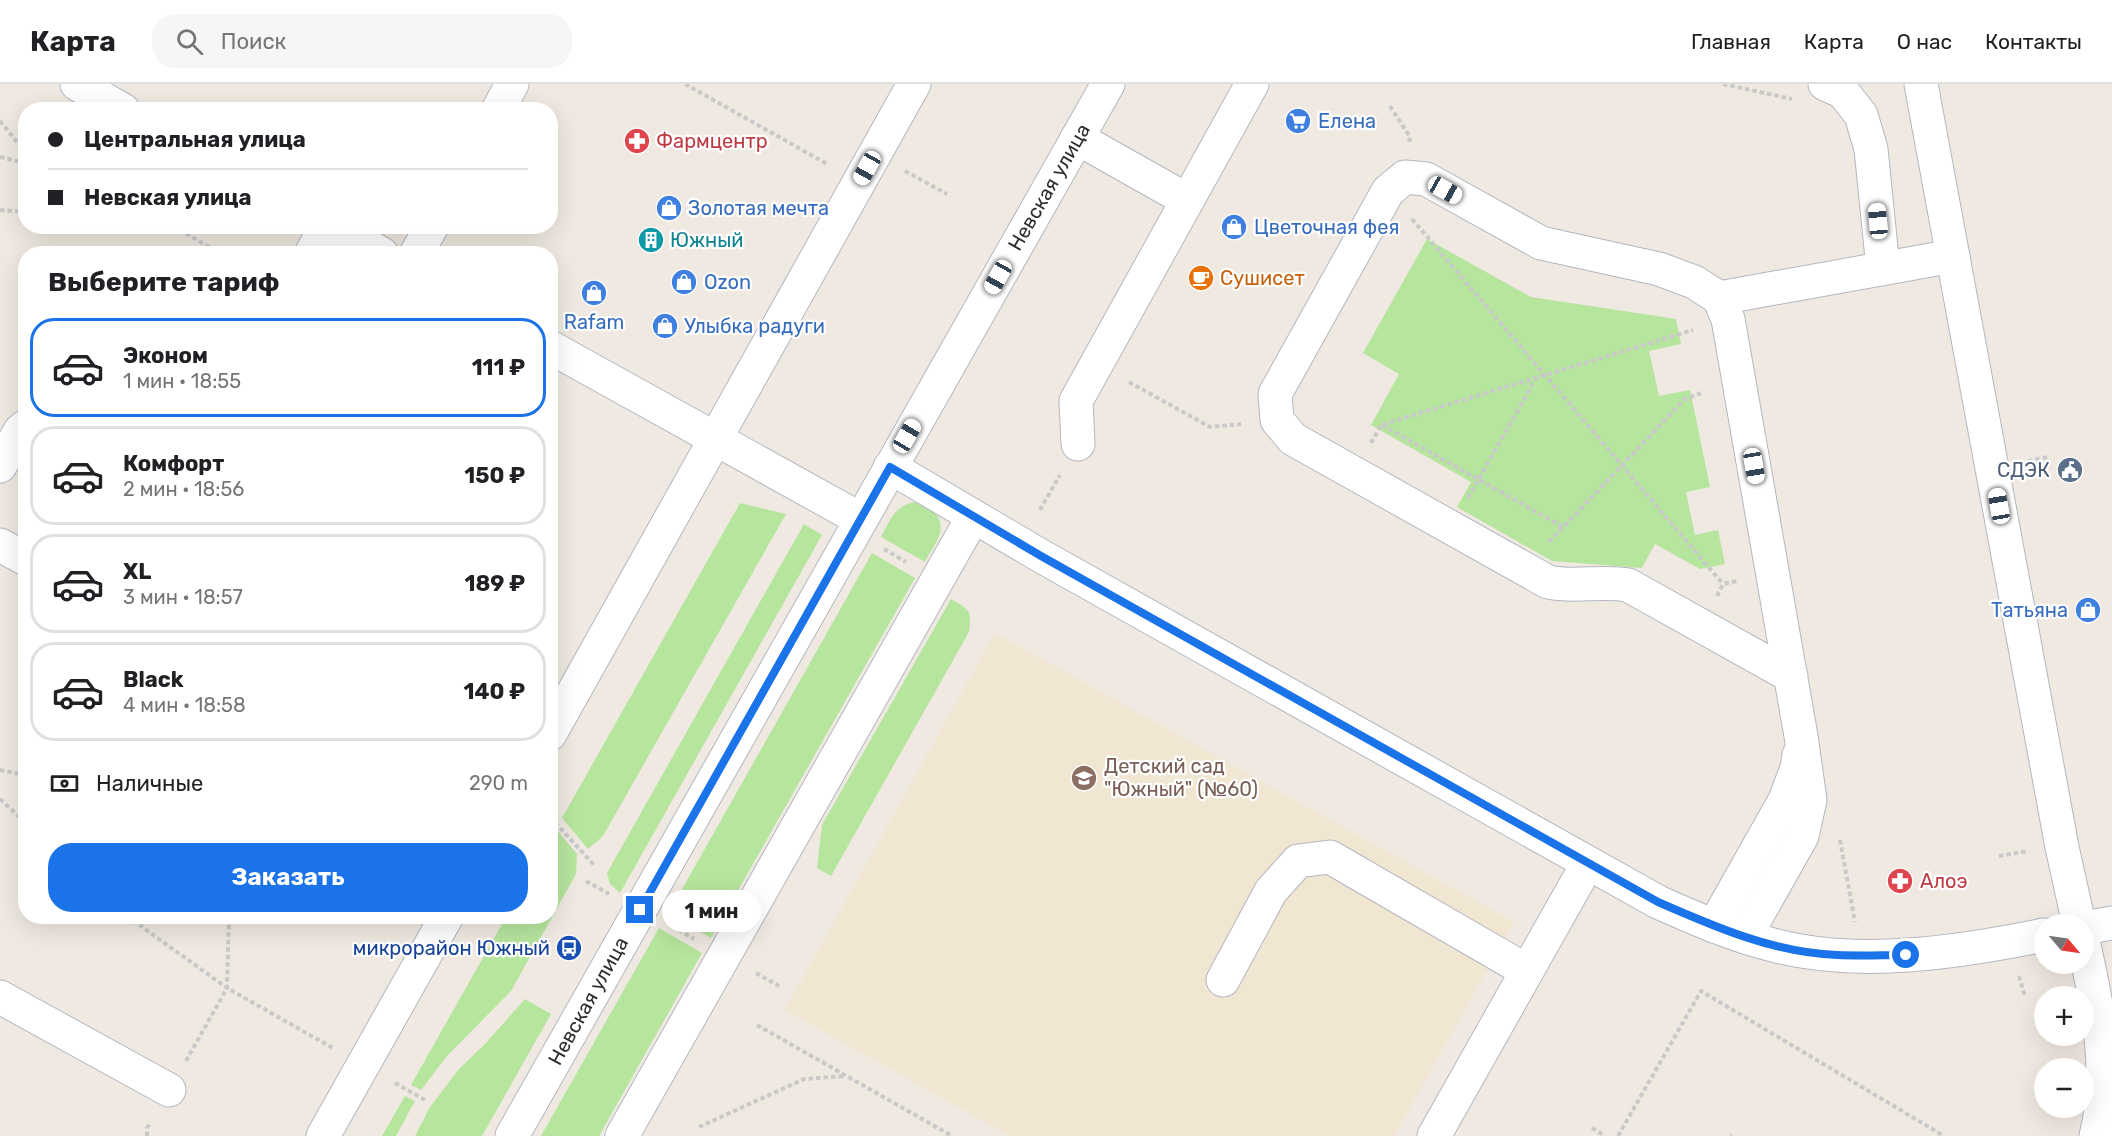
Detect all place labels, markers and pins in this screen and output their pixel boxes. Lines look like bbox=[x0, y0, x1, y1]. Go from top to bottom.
supermarket icon: Елена bbox=[1283, 106, 1313, 136]
place label: Елена bbox=[1318, 109, 1376, 133]
pharmacy icon: Фармцентр bbox=[622, 126, 652, 156]
place label: Фармцентр bbox=[656, 129, 768, 153]
shop icon: Золотая мечта bbox=[654, 193, 684, 223]
place label: Золотая мечта bbox=[688, 196, 829, 220]
shop icon: Цветочная фея bbox=[1219, 212, 1249, 242]
place label: Цветочная фея bbox=[1254, 215, 1399, 239]
building icon: Южный bbox=[636, 225, 666, 255]
place label: Южный bbox=[670, 228, 744, 252]
cafe icon: Сушисет bbox=[1186, 263, 1216, 293]
place label: Сушисет bbox=[1220, 266, 1305, 290]
shop icon: Ozon bbox=[669, 267, 699, 297]
place label: Ozon bbox=[704, 270, 751, 294]
shop icon: Rafam bbox=[579, 278, 609, 308]
place label: Rafam bbox=[564, 310, 624, 334]
shop icon: Улыбка радуги bbox=[650, 311, 680, 341]
place label: Улыбка радуги bbox=[684, 314, 825, 338]
public building icon: СДЭК bbox=[2055, 455, 2085, 485]
place label: СДЭК bbox=[1997, 458, 2050, 482]
shop icon: Татьяна bbox=[2073, 595, 2103, 625]
place label: Татьяна bbox=[1991, 598, 2068, 622]
place label: Детский сад "Южный" (№60) bbox=[1104, 754, 1258, 801]
school or university icon: Детский сад "Южный" (№60) bbox=[1069, 763, 1099, 793]
pharmacy icon: Алоэ bbox=[1885, 866, 1915, 896]
place label: Алоэ bbox=[1920, 869, 1968, 893]
bus stop icon: микрорайон Южный bbox=[554, 933, 584, 963]
place label: микрорайон Южный bbox=[353, 936, 550, 960]

